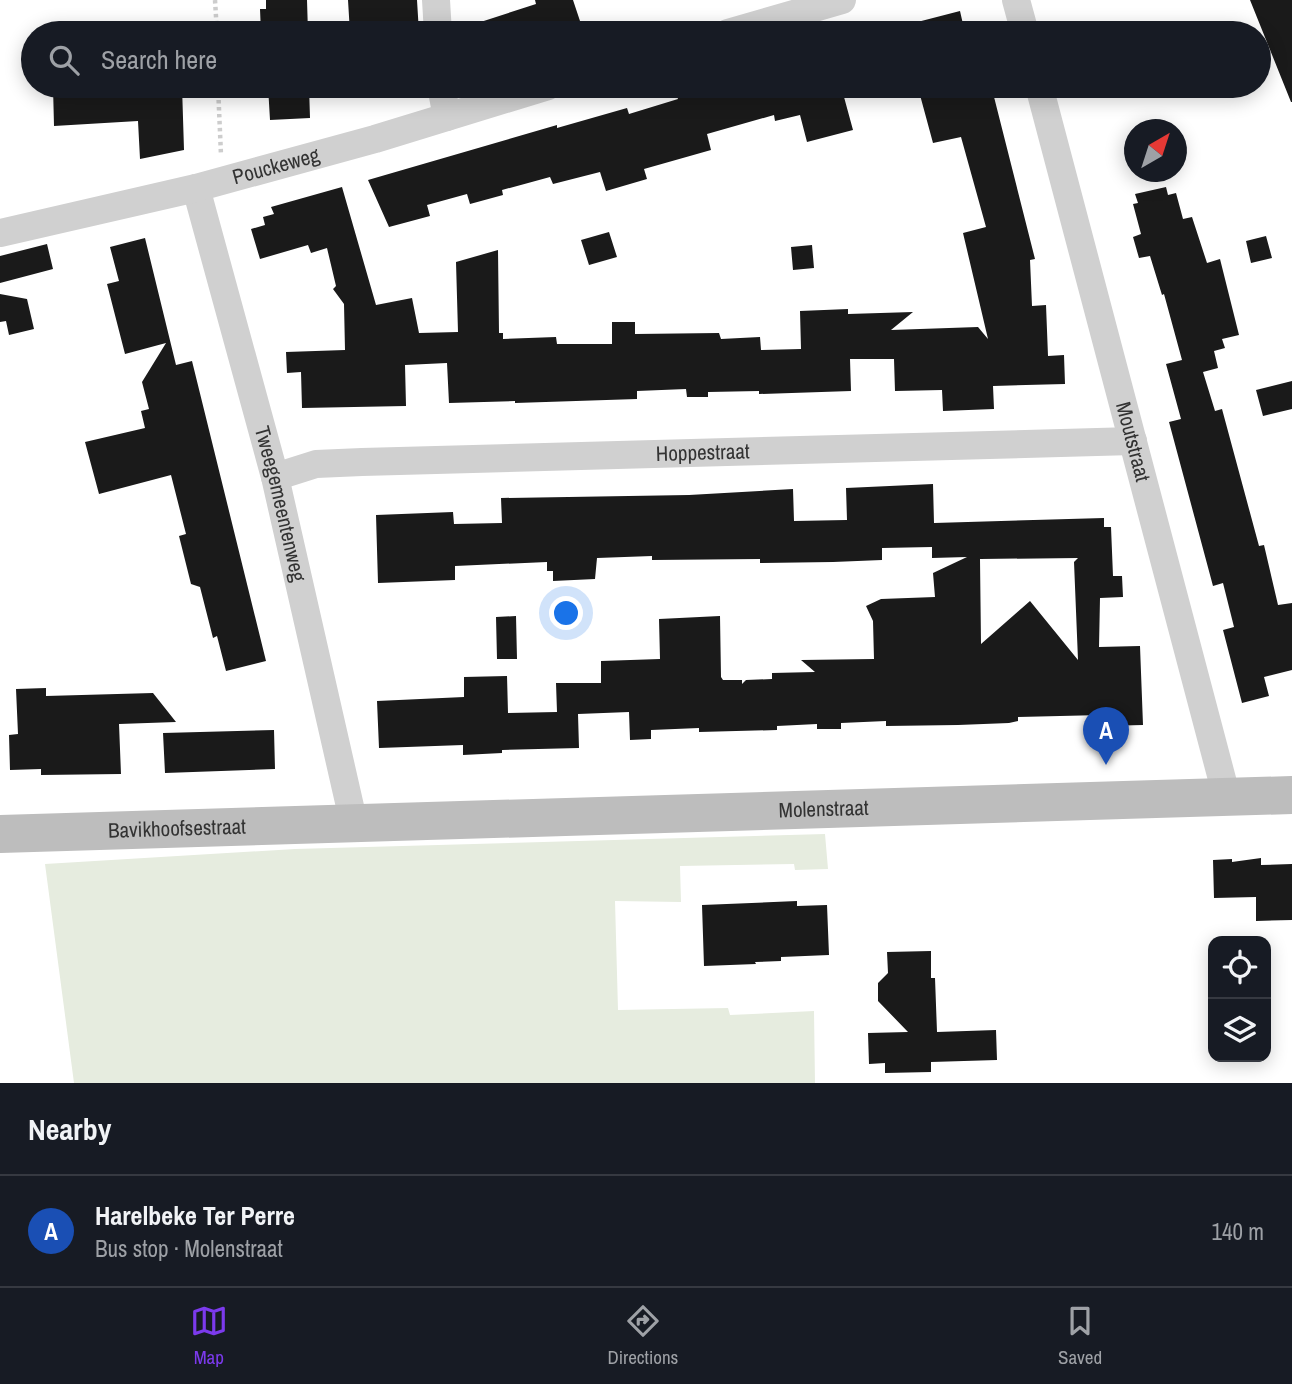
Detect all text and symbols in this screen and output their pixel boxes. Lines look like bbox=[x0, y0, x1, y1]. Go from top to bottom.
search box bbox=[21, 21, 1271, 98]
icon: search bbox=[45, 41, 83, 79]
text: Search here bbox=[101, 42, 217, 77]
north arrow bbox=[1124, 119, 1187, 182]
street label: Pouckeweg bbox=[229, 140, 323, 191]
street label: Moutstraat bbox=[1109, 399, 1158, 485]
street label: Tweegemeentenweg bbox=[248, 423, 313, 585]
street label: Hoppestraat bbox=[655, 436, 750, 468]
your location bbox=[549, 596, 583, 630]
pin: A bbox=[1083, 707, 1129, 765]
street label: Molenstraat bbox=[778, 793, 869, 824]
street label: Bavikhoofsestraat bbox=[108, 812, 246, 845]
map controls bbox=[1208, 936, 1271, 1062]
button: locate bbox=[1208, 936, 1271, 999]
button: layers bbox=[1208, 999, 1271, 1062]
text: Nearby bbox=[28, 1109, 111, 1149]
text: Harelbeke Ter Perre bbox=[95, 1198, 295, 1233]
text: A bbox=[44, 1216, 58, 1247]
text: 140 m bbox=[1212, 1216, 1264, 1247]
text: Bus stop · Molenstraat bbox=[95, 1233, 283, 1264]
tab: Map bbox=[190, 1302, 228, 1370]
tab: Directions bbox=[607, 1302, 678, 1370]
tab: Saved bbox=[1058, 1302, 1102, 1370]

